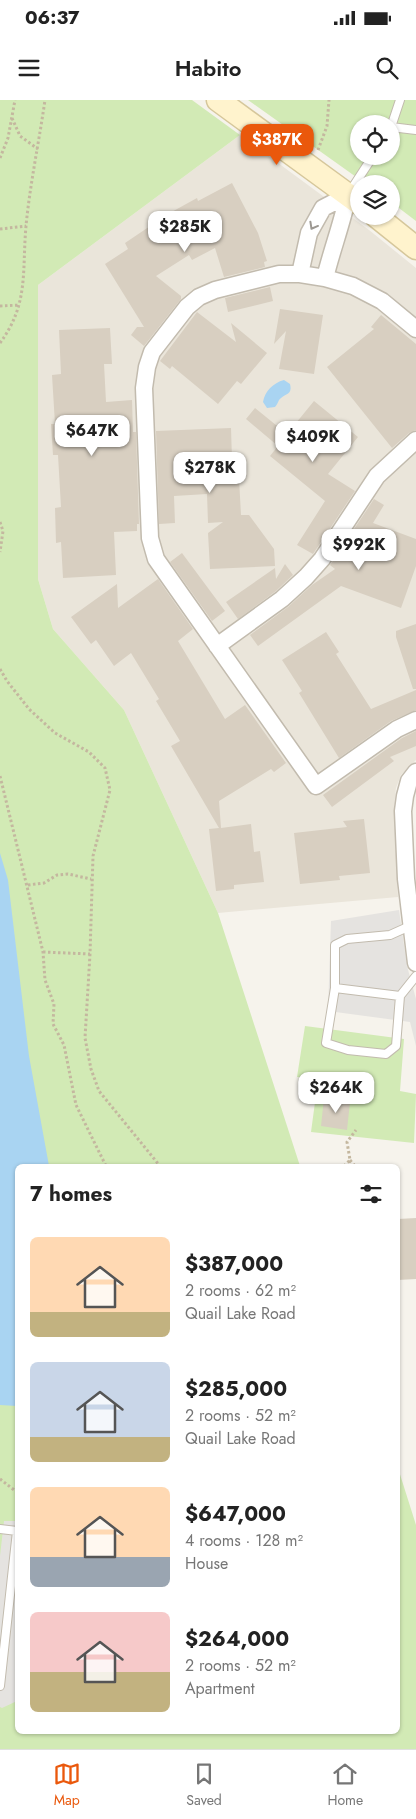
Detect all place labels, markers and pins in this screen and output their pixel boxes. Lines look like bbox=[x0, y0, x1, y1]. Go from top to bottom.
pin: $387K bbox=[242, 123, 312, 166]
pin: $285K bbox=[150, 210, 220, 253]
pin: $647K bbox=[57, 414, 127, 457]
pin: $409K bbox=[278, 420, 348, 463]
pin: $278K bbox=[175, 452, 245, 494]
pin: $992K bbox=[324, 528, 394, 571]
pin: $264K bbox=[301, 1072, 371, 1114]

